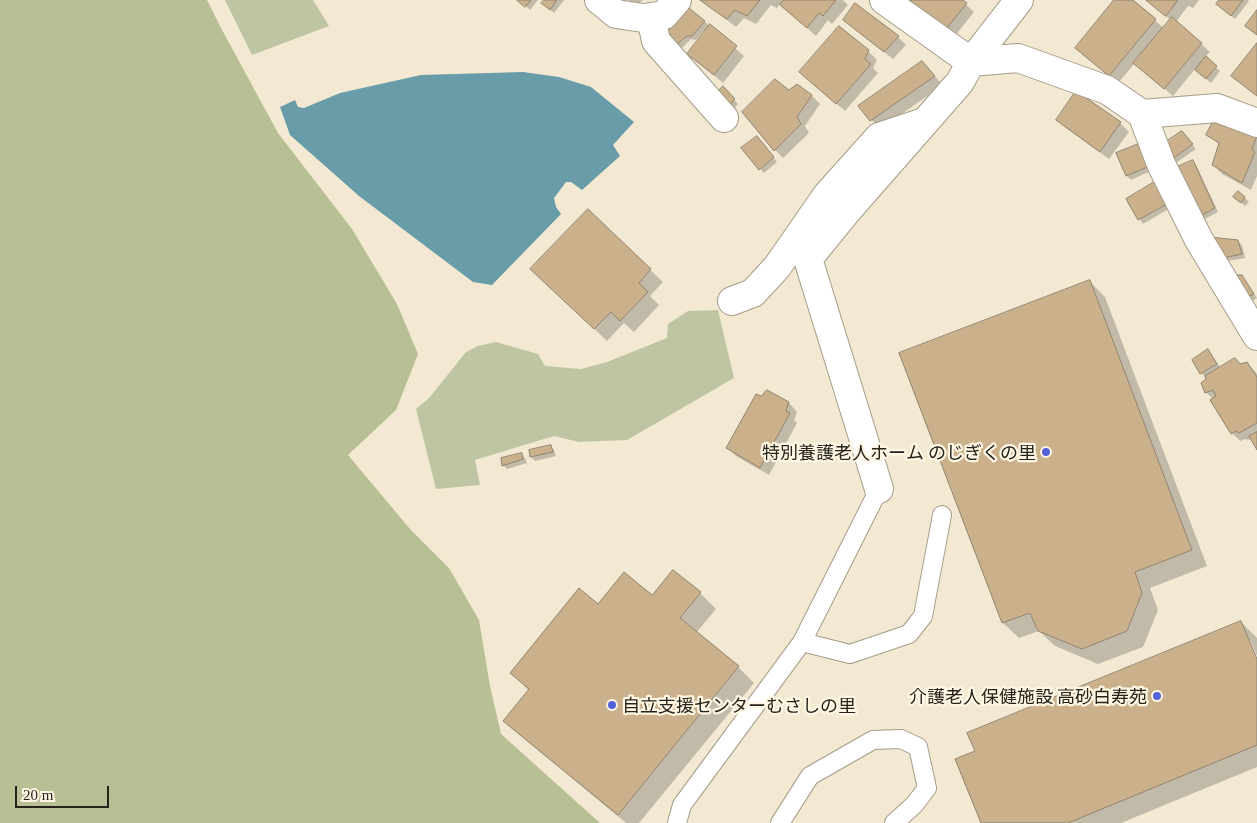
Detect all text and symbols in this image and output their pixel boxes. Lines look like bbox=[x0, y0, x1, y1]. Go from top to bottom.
place label: 特別養護老人ホーム のじぎくの里 bbox=[762, 441, 1036, 463]
marker: 特別養護老人ホーム のじぎくの里 bbox=[1040, 446, 1052, 458]
place label: 介護老人保健施設 高砂白寿苑 bbox=[909, 685, 1147, 707]
marker: 介護老人保健施設 高砂白寿苑 bbox=[1151, 690, 1163, 702]
place label: 自立支援センターむさしの里 bbox=[622, 694, 856, 716]
marker: 自立支援センターむさしの里 bbox=[606, 699, 618, 711]
scale bar bbox=[18, 776, 111, 808]
text: 20 m bbox=[23, 787, 53, 803]

